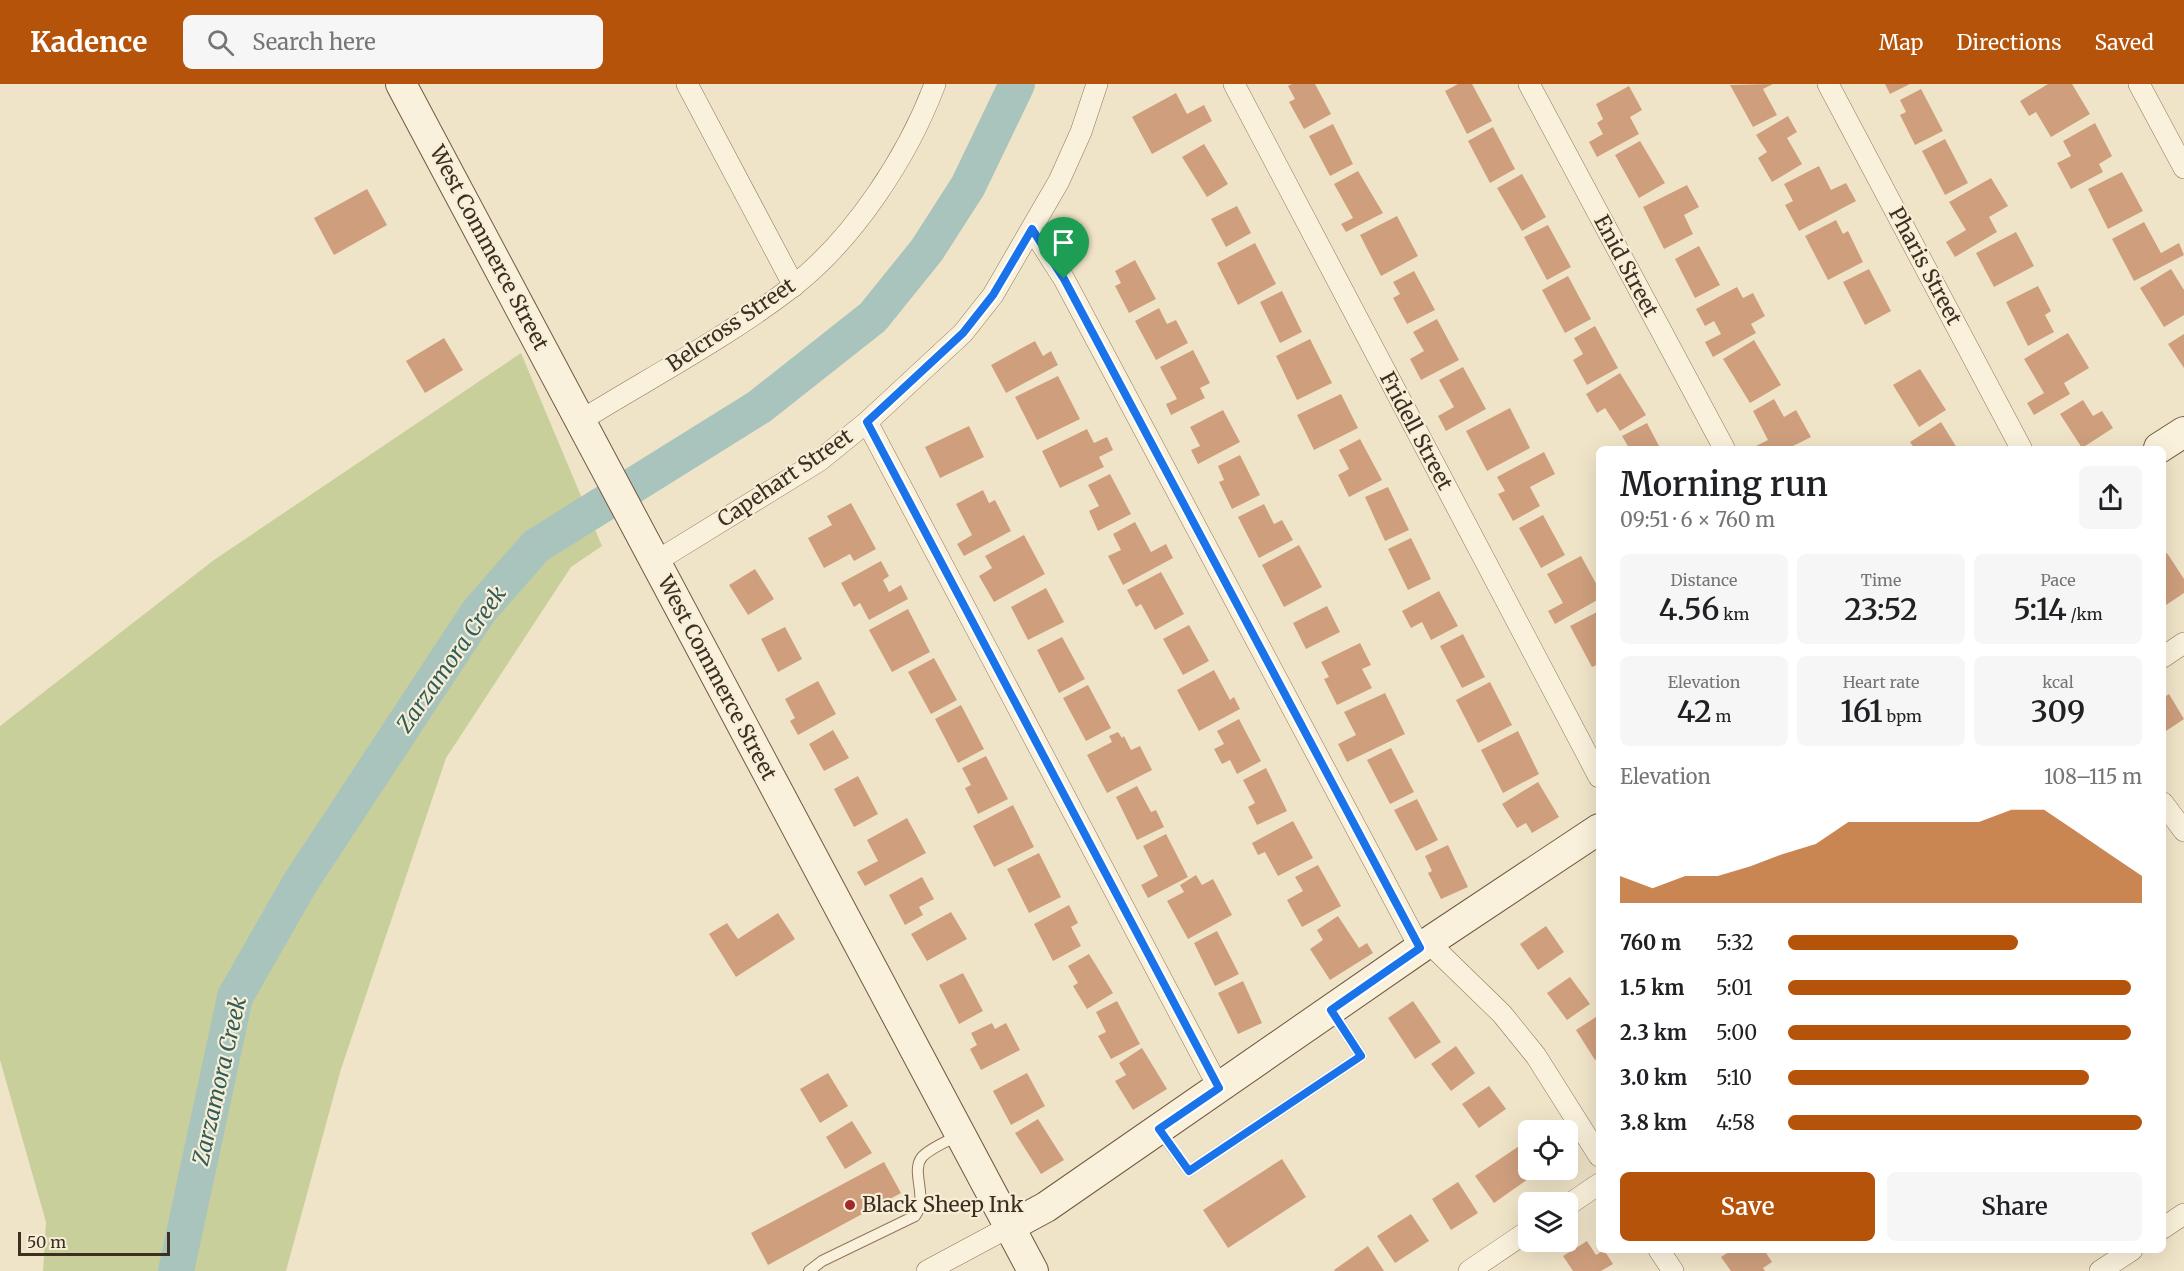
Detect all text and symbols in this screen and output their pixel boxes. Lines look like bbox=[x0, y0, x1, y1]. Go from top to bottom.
search box bbox=[183, 15, 603, 69]
text: Kadence bbox=[30, 24, 147, 60]
icon: search bbox=[204, 26, 237, 59]
text: Search here bbox=[252, 28, 376, 56]
text: Map bbox=[1879, 29, 1923, 56]
text: Directions bbox=[1956, 29, 2061, 56]
text: Saved bbox=[2094, 29, 2154, 56]
street label: West Commerce Street bbox=[423, 140, 555, 355]
street label: Pharis Street bbox=[1883, 202, 1968, 330]
street label: Enid Street bbox=[1588, 210, 1665, 321]
pin bbox=[1038, 217, 1089, 279]
icon: arrive bbox=[1047, 226, 1080, 259]
street label: Belcross Street bbox=[661, 272, 800, 378]
street label: Fridell Street bbox=[1374, 367, 1459, 495]
street label: Capehart Street bbox=[712, 422, 857, 533]
text: Morning run bbox=[1620, 464, 1828, 505]
button: share bbox=[2079, 466, 2142, 529]
text: 09:51 · 6 × 760 m bbox=[1620, 507, 1775, 532]
street label: West Commerce Street bbox=[651, 570, 783, 785]
text: Distance bbox=[1671, 570, 1737, 590]
text: Time bbox=[1861, 570, 1901, 590]
text: Pace bbox=[2041, 570, 2076, 590]
water label: Zarzamora Creek bbox=[390, 581, 512, 738]
text: 4.56 bbox=[1659, 590, 1719, 628]
text: 23:52 bbox=[1844, 590, 1918, 628]
text: 5:14 bbox=[2013, 590, 2067, 628]
text: km bbox=[1719, 604, 1749, 624]
text: /km bbox=[2067, 604, 2103, 624]
text: Elevation bbox=[1668, 672, 1740, 692]
text: Heart rate bbox=[1843, 672, 1919, 692]
text: kcal bbox=[2042, 672, 2074, 692]
text: 42 bbox=[1677, 692, 1712, 730]
text: 161 bbox=[1840, 692, 1883, 730]
text: 309 bbox=[2031, 692, 2085, 730]
text: m bbox=[1712, 706, 1731, 726]
text: bpm bbox=[1883, 706, 1922, 726]
text: Elevation bbox=[1620, 764, 1711, 789]
text: 108–115 m bbox=[2044, 764, 2142, 789]
text: 760 m bbox=[1620, 930, 1681, 955]
text: 5:32 bbox=[1716, 930, 1754, 955]
text: 1.5 km bbox=[1620, 975, 1684, 1000]
text: 5:01 bbox=[1716, 975, 1753, 1000]
water label: Zarzamora Creek bbox=[186, 994, 252, 1169]
text: 2.3 km bbox=[1620, 1020, 1687, 1045]
text: 5:00 bbox=[1716, 1020, 1757, 1045]
text: 3.0 km bbox=[1620, 1065, 1687, 1090]
text: 5:10 bbox=[1716, 1065, 1752, 1090]
text: 3.8 km bbox=[1620, 1110, 1687, 1135]
text: 4:58 bbox=[1716, 1110, 1755, 1135]
map controls bbox=[1518, 1120, 1578, 1252]
button: locate bbox=[1518, 1120, 1578, 1180]
button: Save bbox=[1620, 1172, 1875, 1241]
button: Share bbox=[1887, 1172, 2142, 1241]
place label: Black Sheep Ink bbox=[862, 1191, 1024, 1218]
button: layers bbox=[1518, 1192, 1578, 1252]
marker: Black Sheep Ink bbox=[843, 1198, 857, 1212]
scale bar bbox=[18, 1229, 170, 1256]
text: 50 m bbox=[27, 1232, 66, 1252]

